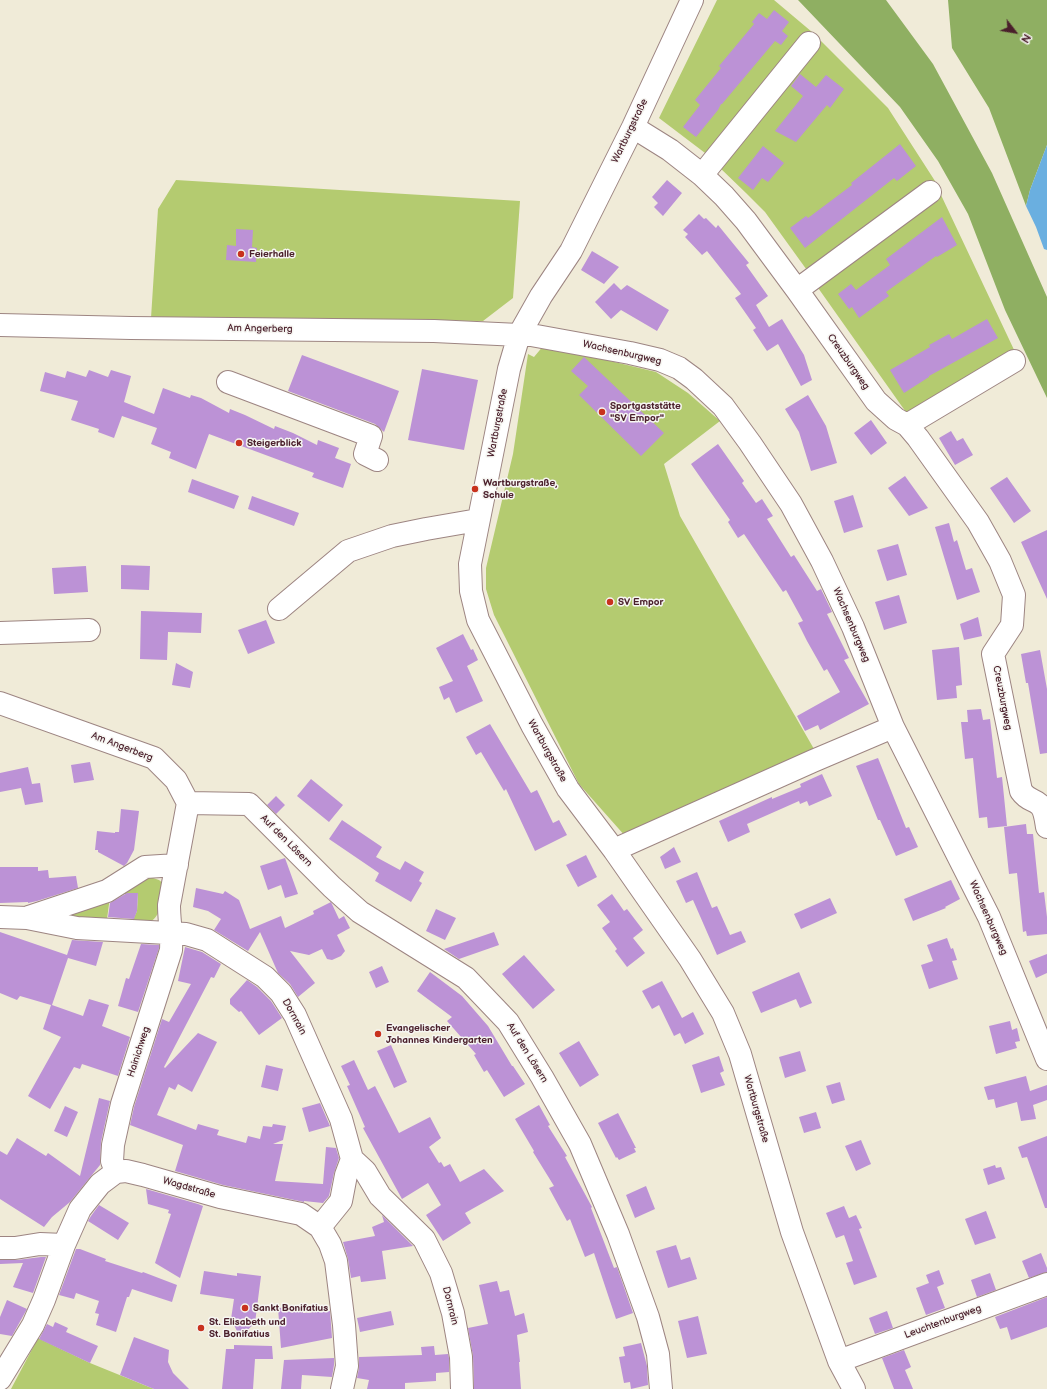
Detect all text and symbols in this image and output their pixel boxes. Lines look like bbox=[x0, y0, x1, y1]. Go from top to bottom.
north arrow bbox=[995, 12, 1035, 52]
text: N bbox=[1018, 32, 1033, 45]
street label: Wartburgstraße bbox=[609, 97, 651, 165]
place label: Feierhalle bbox=[249, 248, 295, 260]
marker: Feierhalle bbox=[236, 249, 246, 259]
street label: Am Angerberg bbox=[227, 322, 293, 336]
street label: Creuzburgweg bbox=[824, 332, 872, 392]
street label: Wachsenburgweg bbox=[582, 338, 662, 368]
street label: Wartburgstraße bbox=[485, 388, 511, 458]
place label: Sportgaststätte "SV Empor" bbox=[610, 400, 681, 424]
marker: Sportgaststätte "SV Empor" bbox=[597, 407, 607, 417]
place label: Steigerblick bbox=[247, 437, 301, 449]
marker: Steigerblick bbox=[234, 438, 244, 448]
place label: Wartburgstraße, Schule bbox=[483, 477, 558, 500]
marker: Wartburgstraße, Schule bbox=[470, 484, 480, 494]
street label: Wachsenburgweg bbox=[830, 586, 872, 664]
place label: SV Empor bbox=[618, 596, 663, 608]
marker: SV Empor bbox=[605, 597, 615, 607]
street label: Creuzburgweg bbox=[990, 665, 1014, 731]
street label: Wartburgstraße bbox=[525, 718, 569, 784]
street label: Am Angerberg bbox=[90, 730, 154, 764]
street label: Auf den Lösern bbox=[258, 813, 314, 869]
street label: Wachsenburgweg bbox=[966, 879, 1010, 957]
street label: Dornrain bbox=[279, 997, 309, 1037]
street label: Auf den Lösern bbox=[504, 1021, 550, 1085]
place label: Evangelischer Johannes Kindergarten bbox=[386, 1022, 492, 1046]
street label: Hainichweg bbox=[125, 1025, 153, 1079]
marker: Evangelischer Johannes Kindergarten bbox=[373, 1029, 383, 1039]
street label: Wartburgstraße bbox=[741, 1074, 771, 1144]
street label: Wagdstraße bbox=[161, 1175, 217, 1201]
street label: Dornrain bbox=[439, 1286, 461, 1326]
place label: Sankt Bonifatius bbox=[253, 1302, 328, 1314]
marker: Sankt Bonifatius bbox=[240, 1303, 250, 1313]
street label: Leuchtenburgweg bbox=[903, 1303, 983, 1341]
place label: St. Elisabeth und St. Bonifatius bbox=[209, 1316, 286, 1340]
marker: St. Elisabeth und St. Bonifatius bbox=[196, 1323, 206, 1333]

